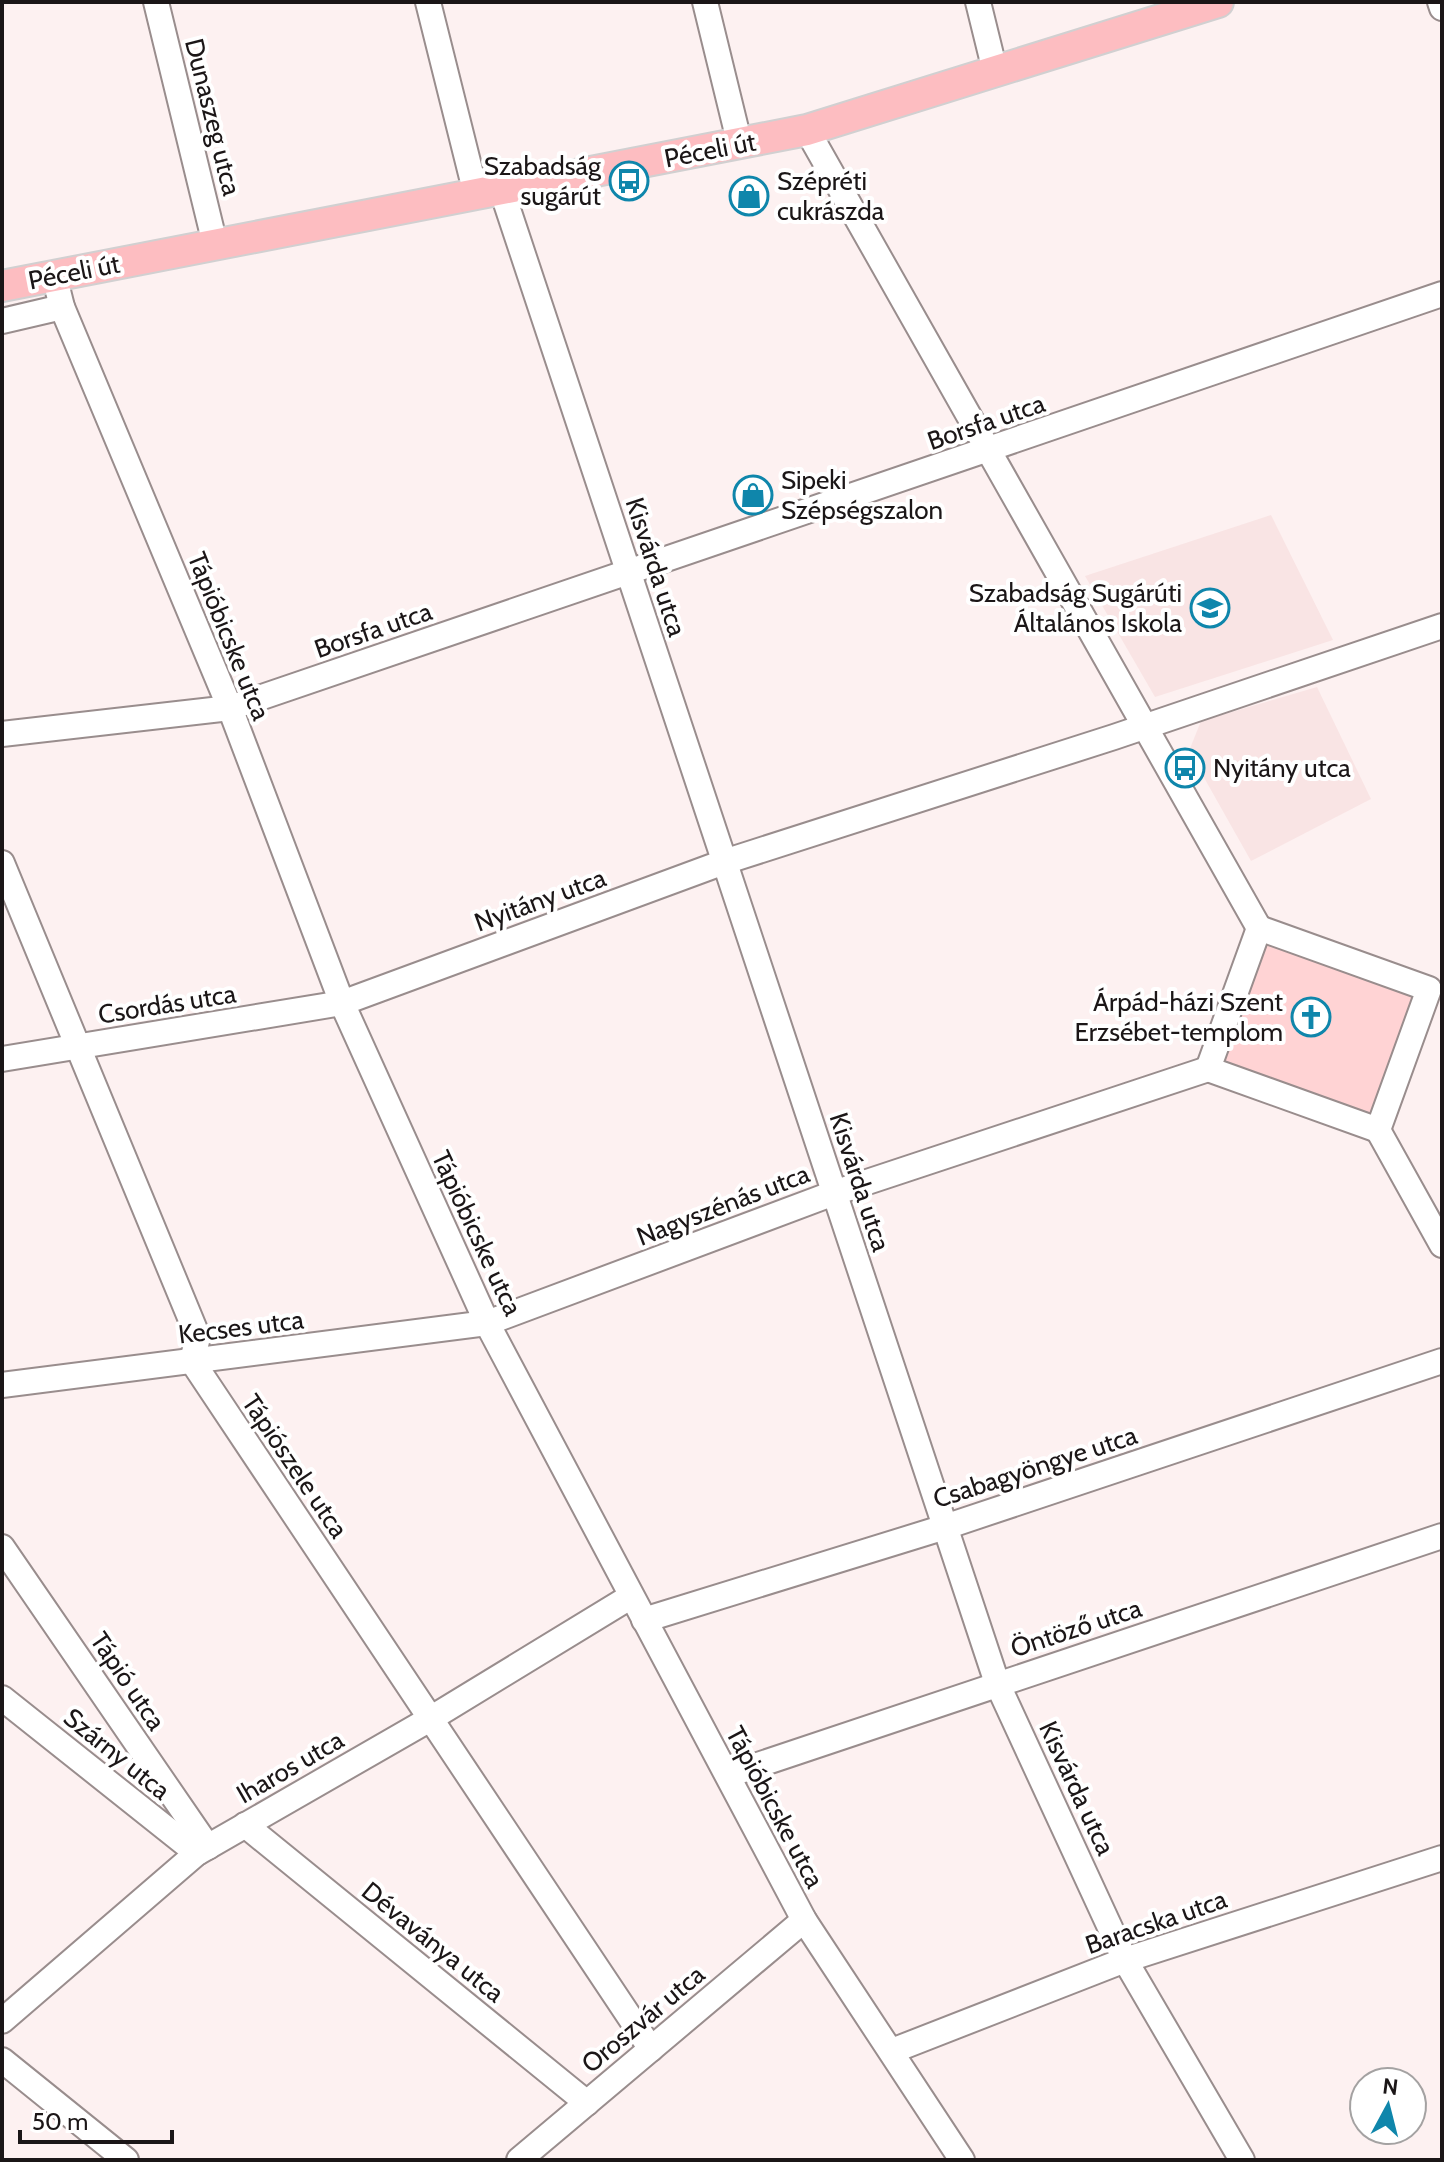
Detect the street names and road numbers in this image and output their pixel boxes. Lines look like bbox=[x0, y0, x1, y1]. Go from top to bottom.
street label: Dunaszeg utca bbox=[178, 35, 248, 199]
street label: Péceli út bbox=[661, 125, 759, 175]
street label: Péceli út bbox=[25, 247, 123, 297]
street label: Borsfa utca bbox=[923, 387, 1049, 457]
street label: Kisvárda utca bbox=[619, 494, 694, 641]
street label: Tápióbicske utca bbox=[181, 547, 277, 725]
street label: Borsfa utca bbox=[310, 595, 436, 665]
street label: Nyitány utca bbox=[470, 861, 611, 939]
street label: Csordás utca bbox=[96, 977, 239, 1031]
street label: Kisvárda utca bbox=[823, 1109, 898, 1256]
street label: Tápióbicske utca bbox=[425, 1145, 529, 1321]
street label: Nagyszénás utca bbox=[632, 1157, 815, 1253]
street label: Kecses utca bbox=[176, 1303, 306, 1351]
street label: Tápiószele utca bbox=[235, 1388, 355, 1545]
street label: Csabagyöngye utca bbox=[929, 1419, 1141, 1515]
street label: Öntöző utca bbox=[1006, 1592, 1146, 1664]
street label: Tápió utca bbox=[84, 1626, 173, 1737]
street label: Szárny utca bbox=[57, 1701, 177, 1807]
street label: Kisvárda utca bbox=[1032, 1716, 1122, 1860]
street label: Tápióbicske utca bbox=[719, 1721, 831, 1894]
street label: Iharos utca bbox=[231, 1723, 350, 1810]
street label: Dévaványa utca bbox=[355, 1875, 511, 2009]
street label: Baracska utca bbox=[1081, 1883, 1231, 1961]
street label: Oroszvár utca bbox=[575, 1958, 711, 2080]

